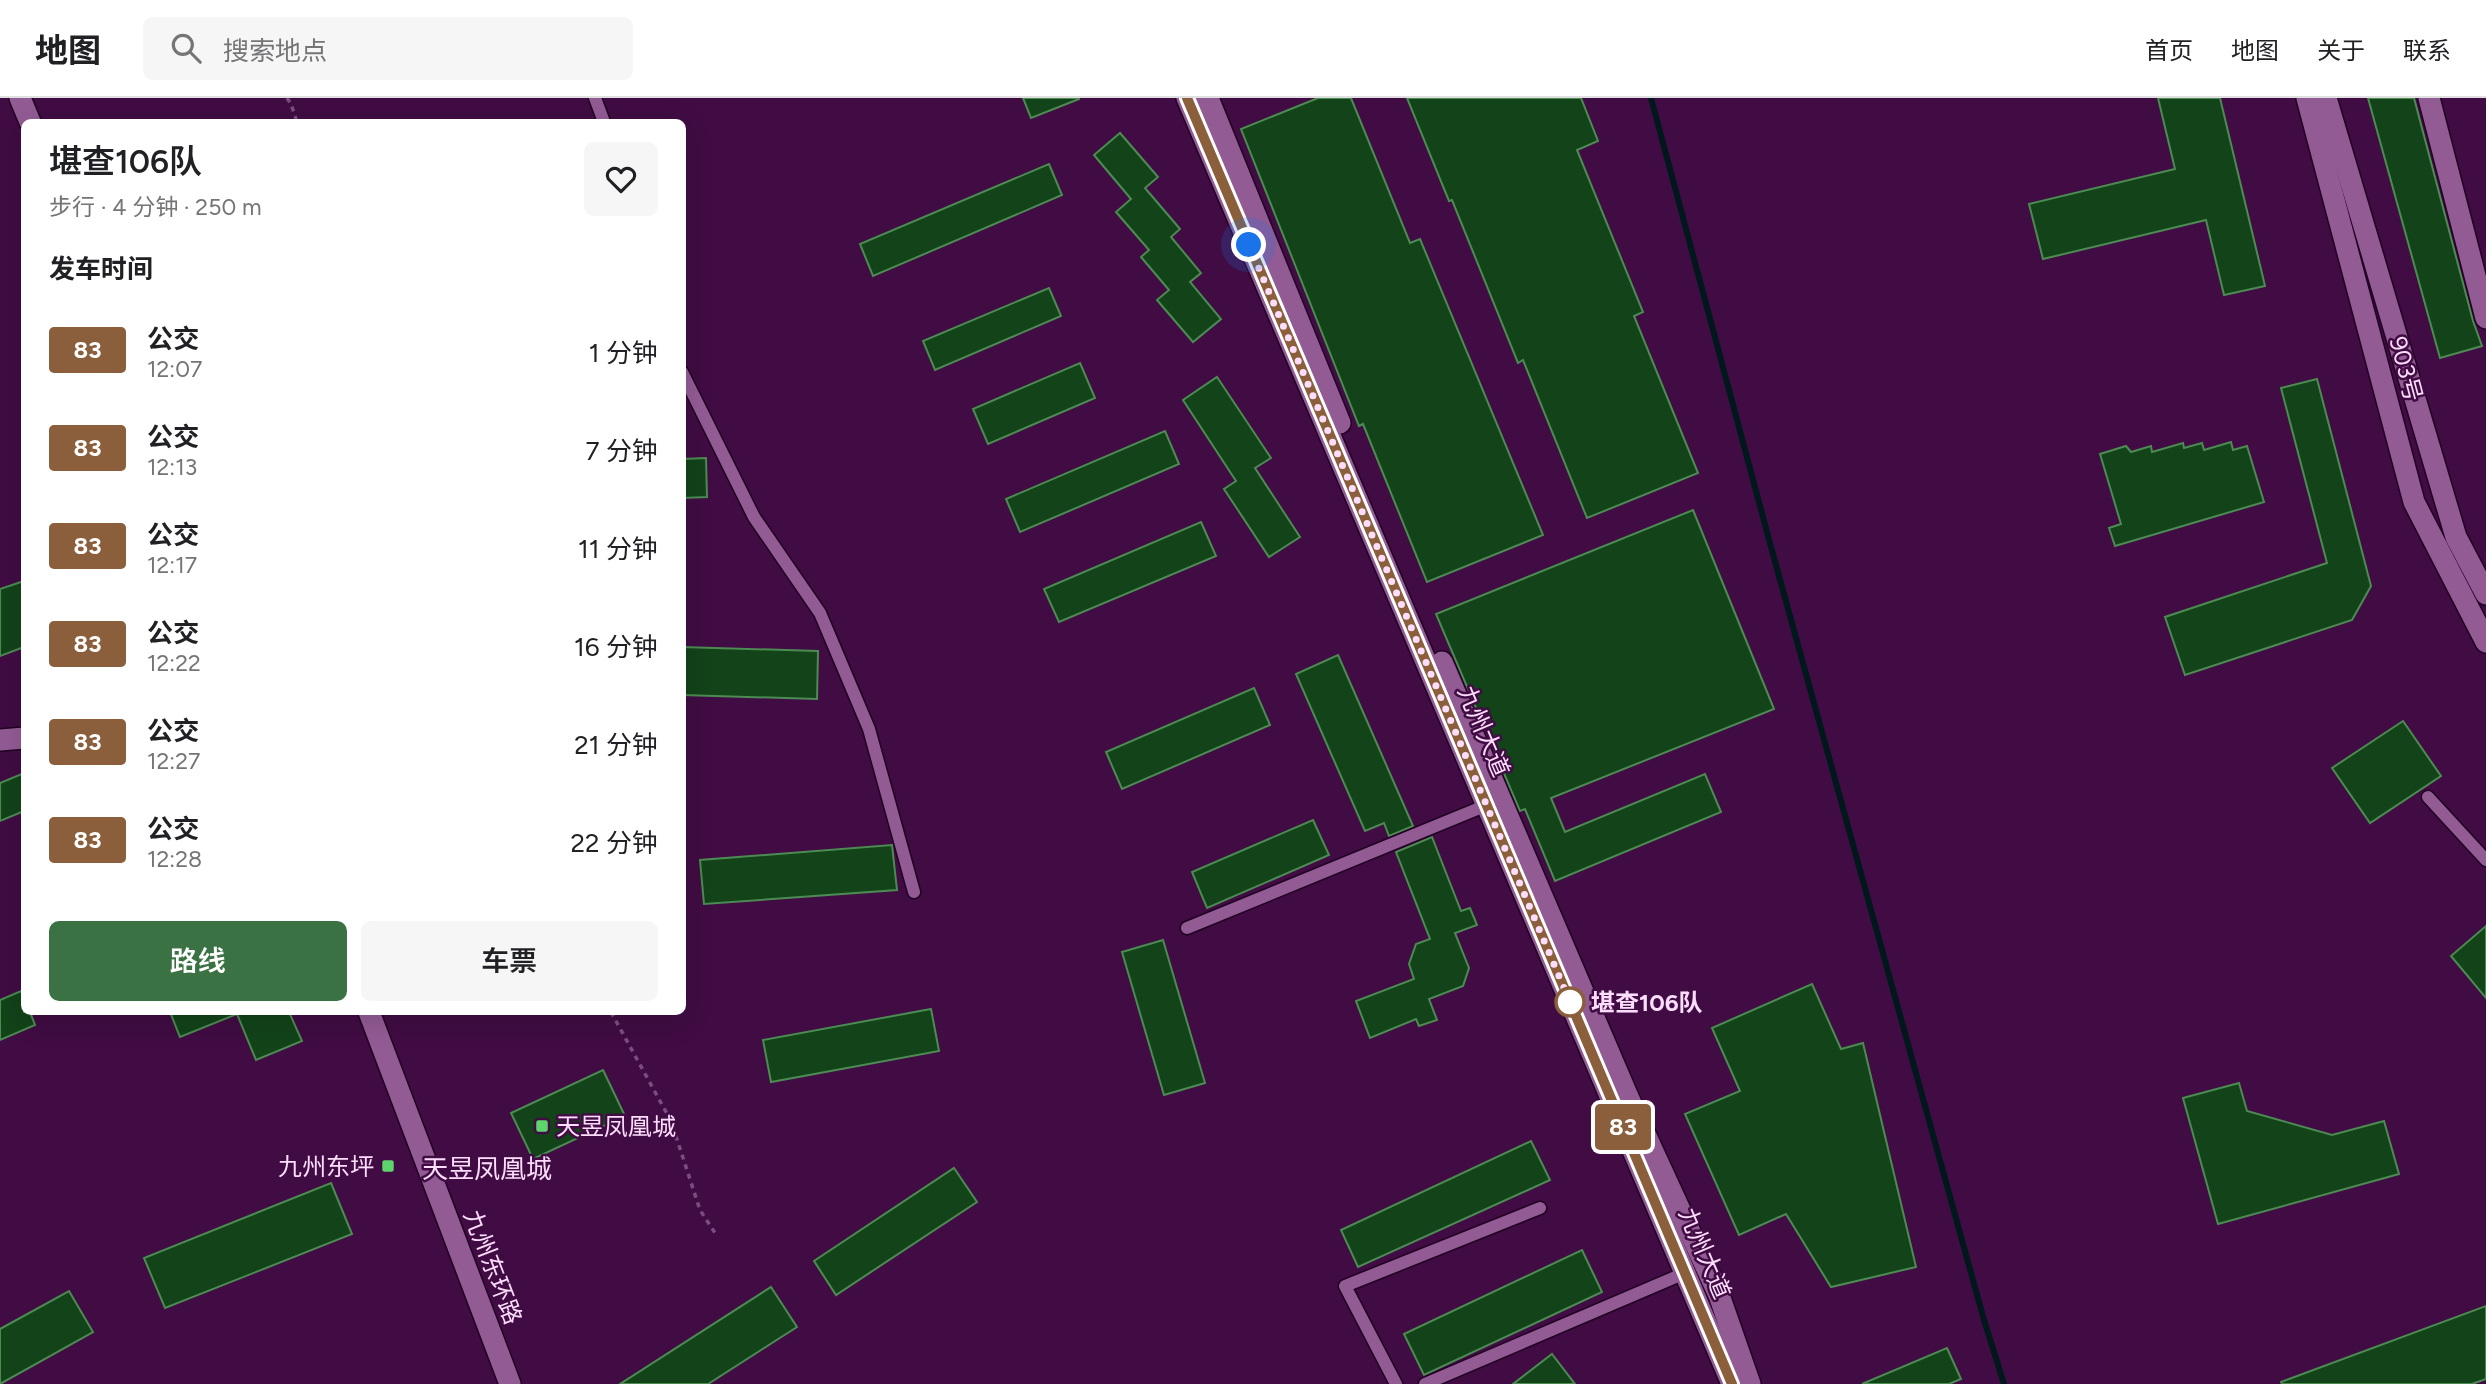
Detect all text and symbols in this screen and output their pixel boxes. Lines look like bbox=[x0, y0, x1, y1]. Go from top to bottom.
search box bbox=[143, 17, 633, 80]
icon: search bbox=[167, 29, 205, 67]
text: 地图 bbox=[35, 31, 101, 70]
text: 搜索地点 bbox=[223, 35, 327, 67]
text: 首页 bbox=[2145, 36, 2193, 65]
text: 地图 bbox=[2231, 36, 2279, 65]
text: 关于 bbox=[2317, 36, 2365, 65]
text: 联系 bbox=[2403, 36, 2451, 65]
text: 堪查106队 bbox=[49, 142, 202, 181]
button: heart bbox=[584, 142, 658, 216]
text: 步行 · 4 分钟 · 250 m bbox=[49, 193, 261, 221]
your location bbox=[1231, 227, 1266, 262]
text: 发车时间 bbox=[49, 253, 153, 285]
text: 公交 bbox=[147, 323, 199, 355]
street label: 903号 bbox=[2383, 333, 2429, 405]
text: 83 bbox=[73, 335, 102, 364]
text: 1 分钟 bbox=[589, 337, 658, 369]
text: 12:07 bbox=[147, 355, 202, 383]
text: 公交 bbox=[147, 421, 199, 453]
text: 83 bbox=[73, 433, 102, 462]
text: 7 分钟 bbox=[586, 435, 658, 467]
text: 12:13 bbox=[147, 453, 197, 481]
text: 公交 bbox=[147, 519, 199, 551]
text: 83 bbox=[73, 531, 102, 560]
text: 11 分钟 bbox=[578, 533, 658, 565]
text: 12:17 bbox=[147, 551, 197, 579]
text: 公交 bbox=[147, 617, 199, 649]
text: 83 bbox=[73, 629, 102, 658]
text: 16 分钟 bbox=[574, 631, 658, 663]
text: 12:22 bbox=[147, 649, 201, 677]
street label: 九州大道 bbox=[1452, 681, 1516, 781]
text: 公交 bbox=[147, 715, 199, 747]
text: 83 bbox=[73, 727, 102, 756]
text: 21 分钟 bbox=[574, 729, 658, 761]
text: 12:27 bbox=[147, 747, 200, 775]
text: 公交 bbox=[147, 813, 199, 845]
text: 83 bbox=[73, 825, 102, 854]
text: 22 分钟 bbox=[571, 827, 658, 859]
text: 12:28 bbox=[147, 845, 202, 873]
button: 路线 bbox=[49, 921, 347, 1001]
button: 车票 bbox=[361, 921, 658, 1001]
marker: 堪查106队 bbox=[1555, 987, 1585, 1017]
place label: 堪查106队 bbox=[1591, 988, 1703, 1017]
line badge: 83 bbox=[1592, 1104, 1654, 1150]
place label: 天昱凤凰城 bbox=[556, 1112, 676, 1141]
text: 83 bbox=[1609, 1112, 1637, 1141]
marker: 天昱凤凰城 bbox=[534, 1118, 550, 1134]
place label: 九州东坪 bbox=[278, 1152, 374, 1181]
district label: 天昱凤凰城 bbox=[422, 1153, 552, 1185]
marker: 九州东坪 bbox=[380, 1158, 396, 1174]
street label: 九州大道 bbox=[1673, 1203, 1737, 1303]
street label: 九州东环路 bbox=[458, 1206, 528, 1328]

